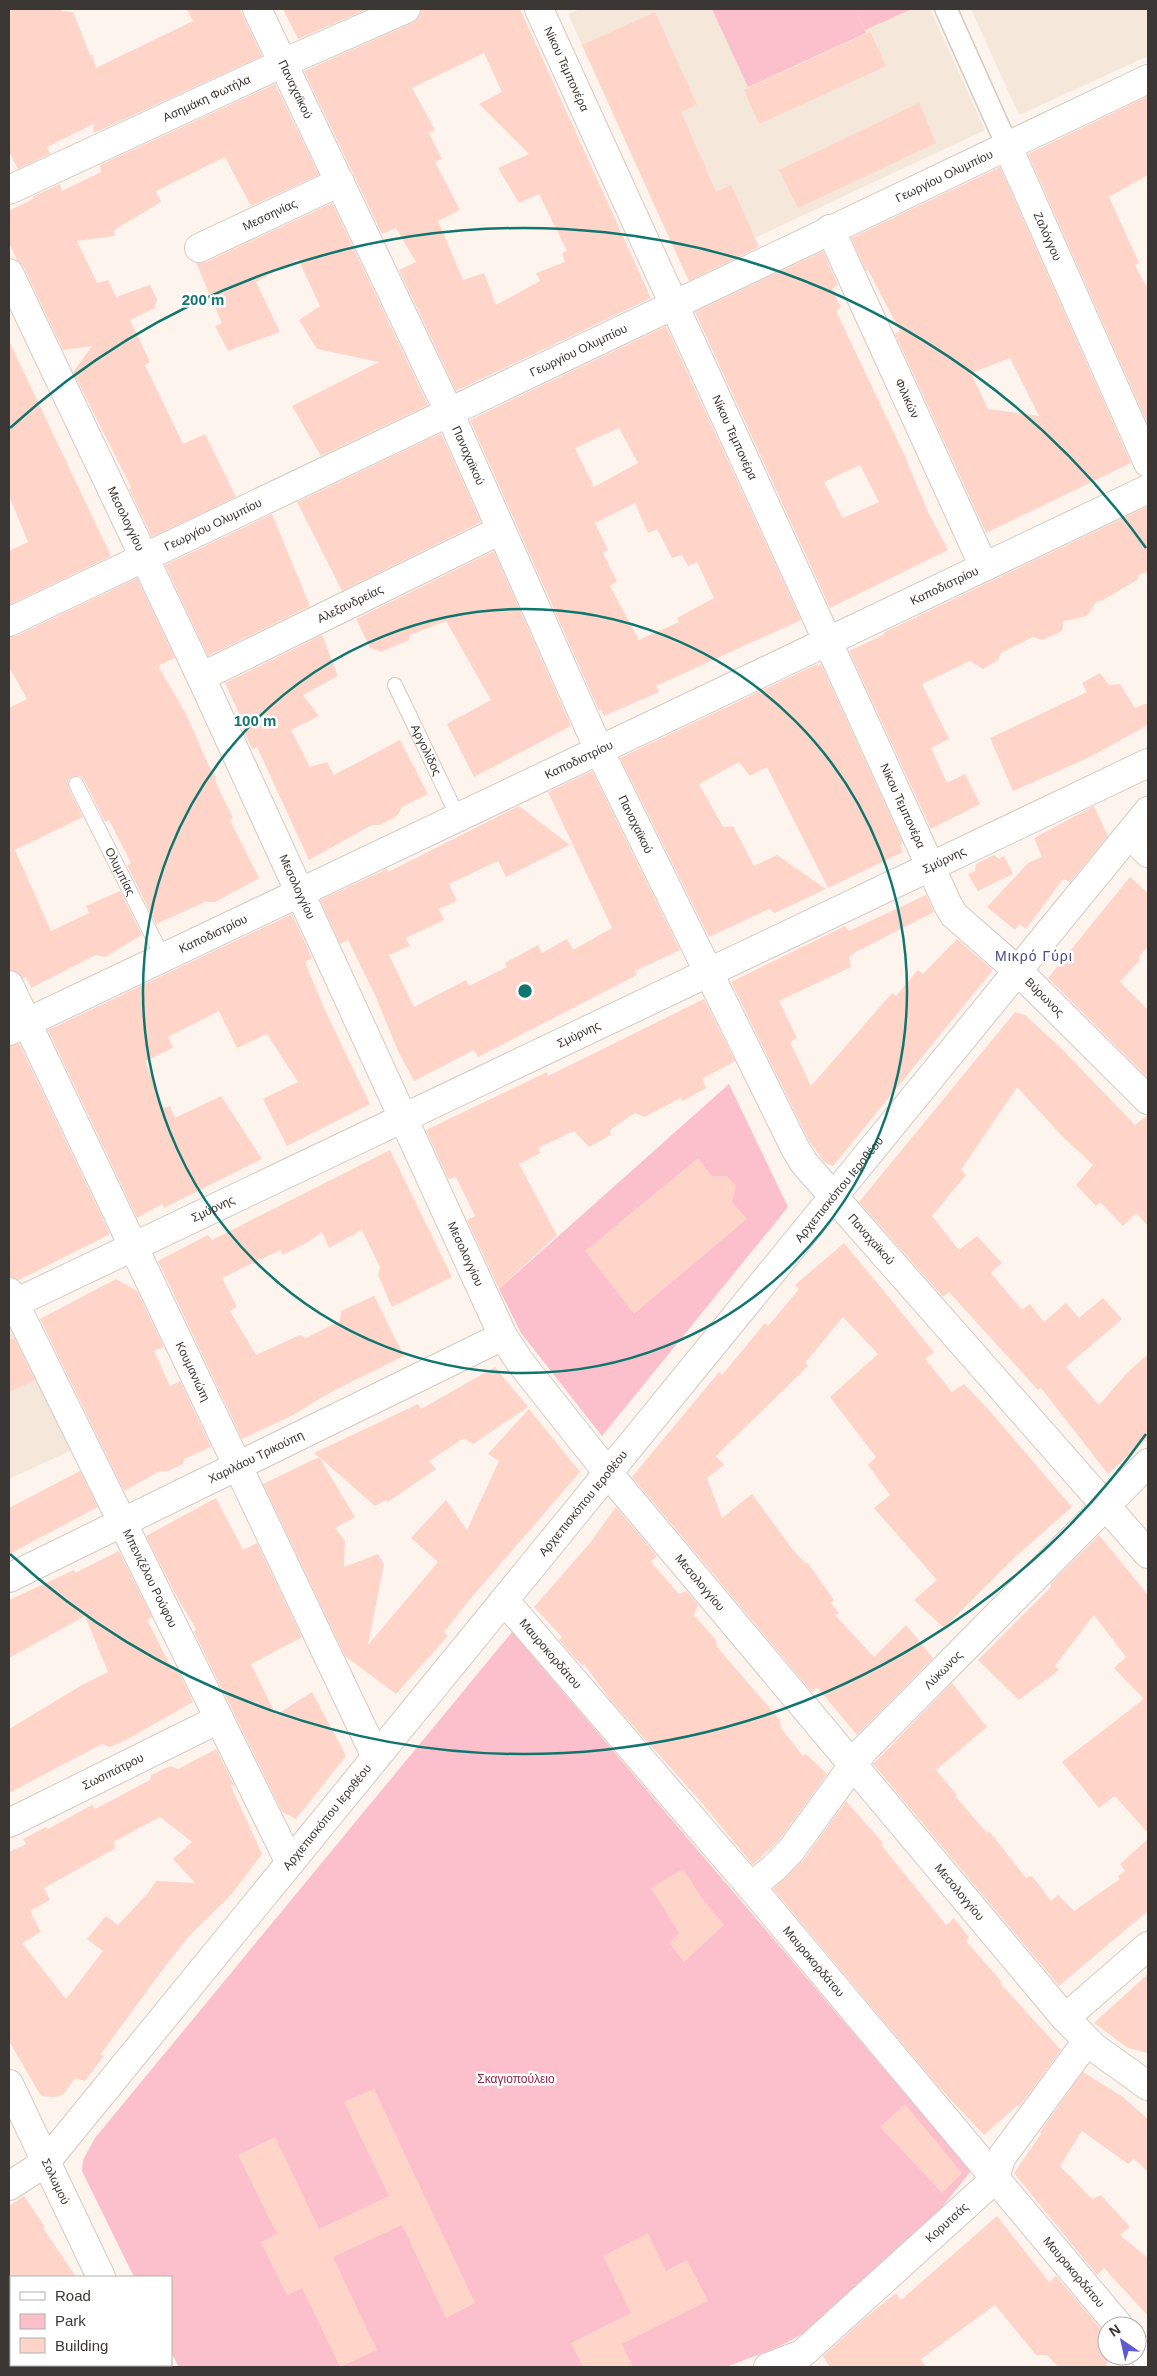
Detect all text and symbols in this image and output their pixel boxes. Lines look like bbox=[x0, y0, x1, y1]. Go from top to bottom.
street label: Νίκου Τεμπονέρα bbox=[541, 24, 592, 114]
street label: Παναχαϊκού bbox=[275, 58, 315, 121]
street label: Ασημάκη Φωτήλα bbox=[161, 72, 253, 125]
street label: Γεωργίου Ολυμπίου bbox=[893, 147, 995, 205]
street label: Μεσσηνίας bbox=[240, 196, 299, 234]
street label: Ζαλόγγου bbox=[1031, 210, 1064, 263]
text: 200 m bbox=[182, 291, 224, 308]
street label: Γεωργίου Ολυμπίου bbox=[528, 321, 630, 380]
street label: Φιλικών bbox=[892, 376, 922, 420]
street label: Νίκου Τεμπονέρα bbox=[709, 393, 760, 482]
street label: Παναχαϊκού bbox=[449, 424, 488, 487]
street label: Μεσολογγίου bbox=[104, 484, 147, 553]
street label: Γεωργίου Ολυμπίου bbox=[162, 496, 264, 554]
street label: Καποδιστρίου bbox=[908, 564, 981, 608]
street label: Αλεξανδρείας bbox=[315, 582, 386, 626]
text: 100 m bbox=[234, 712, 276, 729]
street label: Αργολίδος bbox=[408, 722, 444, 778]
street label: Καποδιστρίου bbox=[542, 738, 615, 782]
street label: Νίκου Τεμπονέρα bbox=[877, 761, 928, 851]
street label: Παναχαϊκού bbox=[615, 793, 656, 856]
street label: Σμύρνης bbox=[920, 844, 968, 876]
street label: Ολυμπίας bbox=[102, 845, 138, 898]
street label: Μεσολογγίου bbox=[276, 852, 318, 921]
street label: Καποδιστρίου bbox=[177, 912, 249, 956]
district label: Μικρό Γύρι bbox=[995, 948, 1073, 964]
street label: Βύρωνος bbox=[1022, 975, 1067, 1020]
centre of rings bbox=[516, 982, 534, 1000]
street label: Σμύρνης bbox=[555, 1018, 603, 1051]
street label: Αρχιεπισκόπου Ιεροθέου bbox=[792, 1134, 886, 1245]
street label: Σμύρνης bbox=[189, 1192, 237, 1225]
street label: Παναχαϊκού bbox=[845, 1211, 897, 1268]
street label: Μεσολογγίου bbox=[445, 1219, 486, 1289]
street label: Κουμανιώτη bbox=[173, 1340, 213, 1404]
street label: Χαριλάου Τρικούπη bbox=[206, 1428, 306, 1486]
street label: Αρχιεπισκόπου Ιεροθέου bbox=[536, 1448, 630, 1559]
street label: Μπενιζέλου Ρούφου bbox=[120, 1527, 180, 1630]
street label: Μεσολογγίου bbox=[672, 1551, 728, 1614]
street label: Μαυροκορδάτου bbox=[516, 1616, 584, 1692]
street label: Λύκωνος bbox=[921, 1648, 965, 1692]
street label: Σωσιπάτρου bbox=[80, 1750, 146, 1793]
street label: Αρχιεπισκόπου Ιεροθέου bbox=[280, 1762, 374, 1873]
street label: Μεσολογγίου bbox=[932, 1861, 987, 1923]
street label: Μαυροκορδάτου bbox=[780, 1923, 847, 2000]
park label: Σκαγιοπούλειο bbox=[477, 2072, 555, 2086]
street label: Σολωμού bbox=[39, 2156, 72, 2207]
street label: Κορυτσάς bbox=[923, 2200, 971, 2245]
street label: Μαυροκορδάτου bbox=[1040, 2234, 1107, 2310]
legend bbox=[10, 2276, 172, 2366]
text: Road bbox=[55, 2287, 91, 2304]
text: Park bbox=[55, 2312, 86, 2329]
north arrow bbox=[1097, 2316, 1147, 2366]
text: N bbox=[1106, 2321, 1123, 2340]
text: Building bbox=[55, 2337, 108, 2354]

